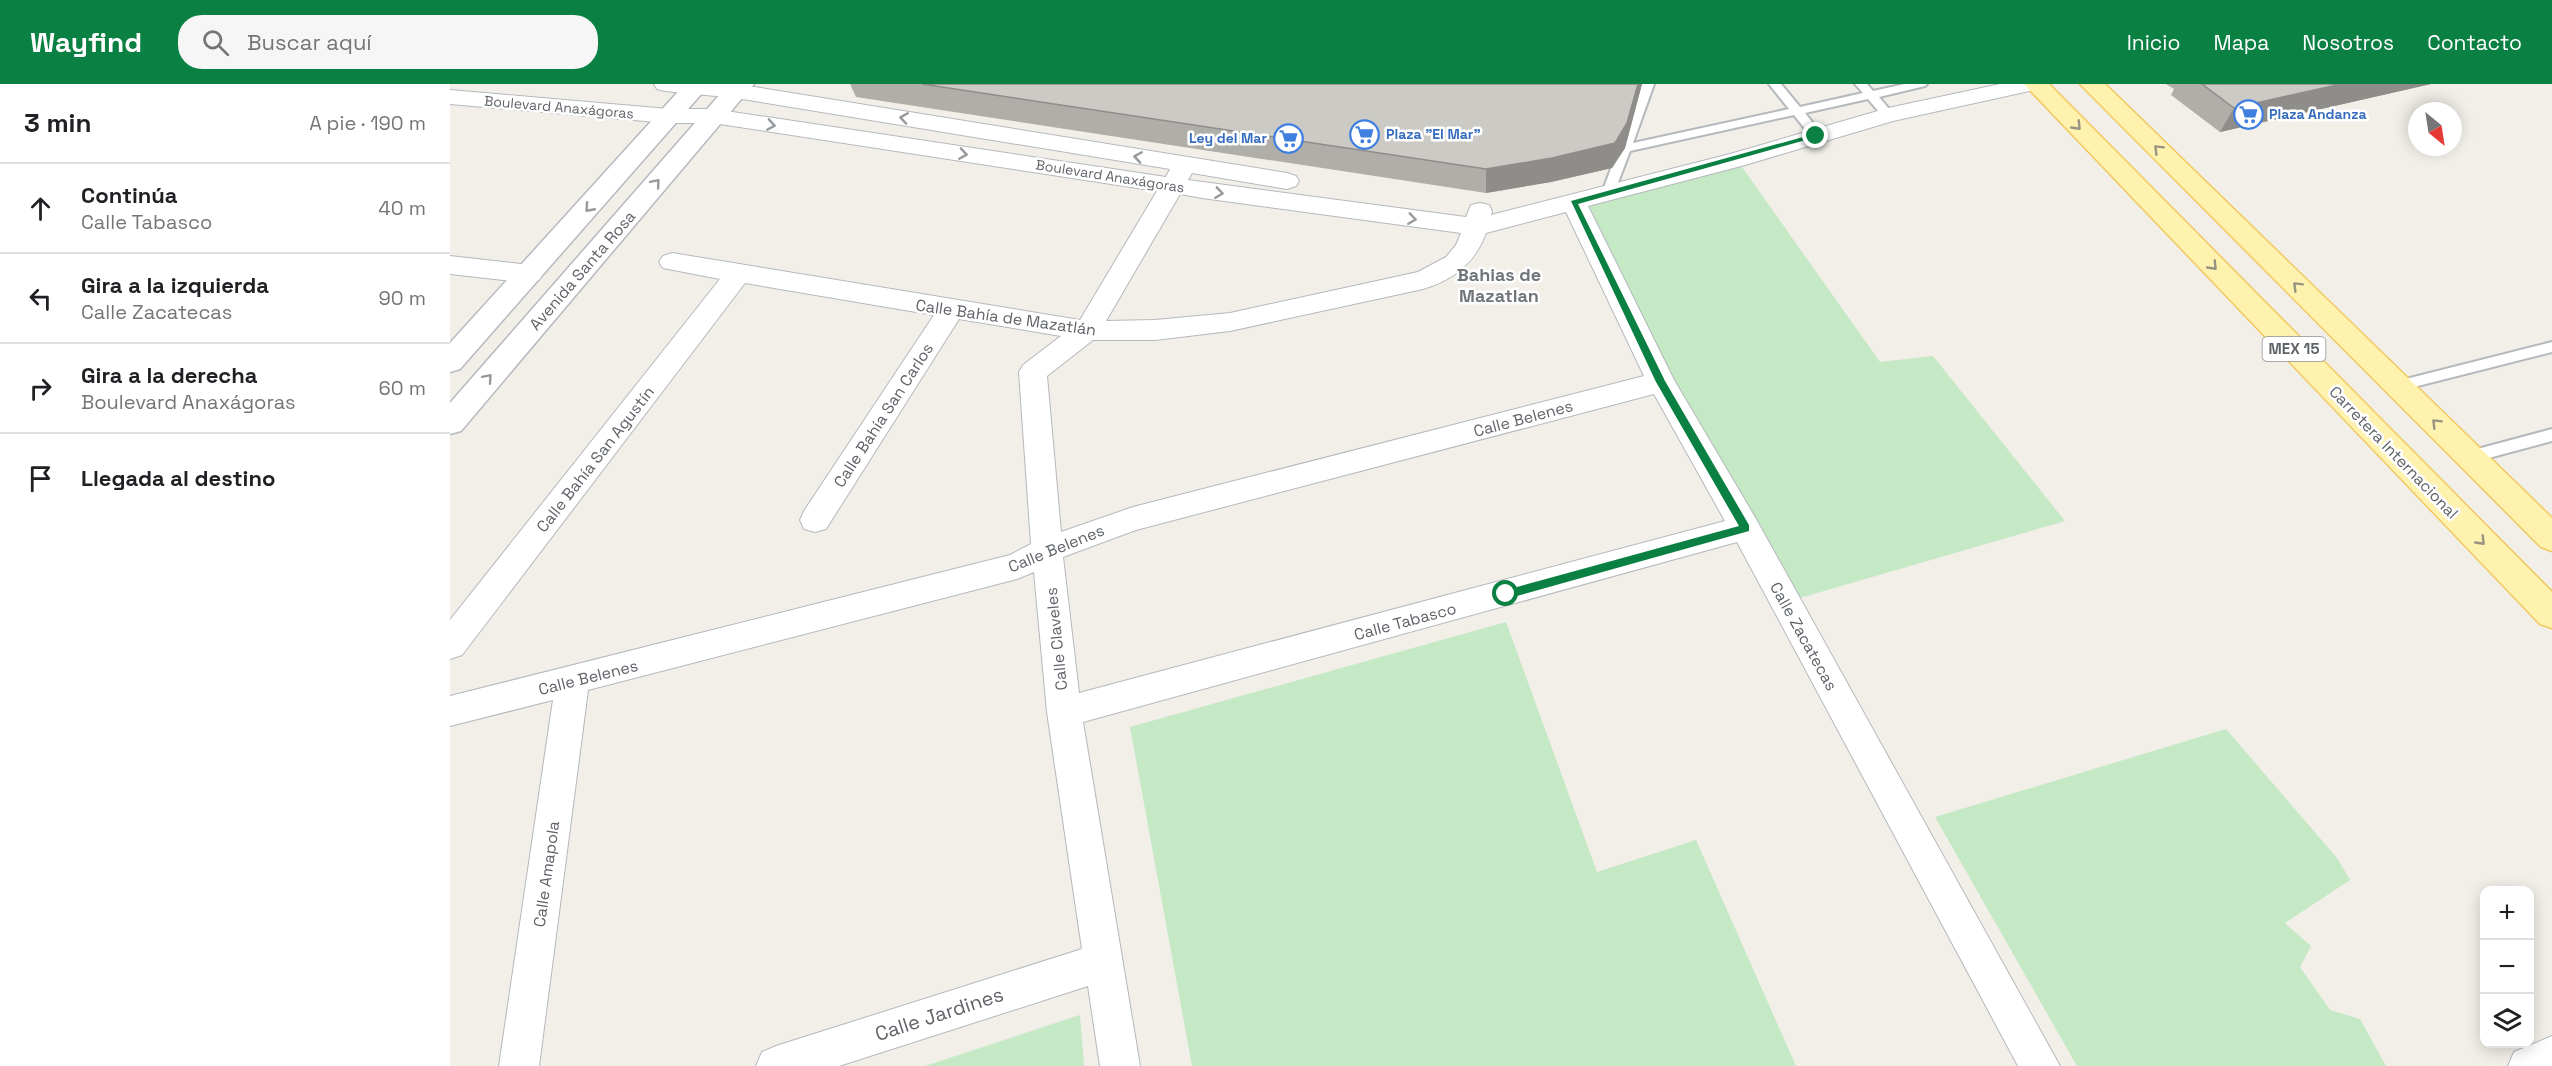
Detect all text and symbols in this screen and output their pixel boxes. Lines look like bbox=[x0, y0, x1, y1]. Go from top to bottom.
search box bbox=[178, 15, 598, 69]
text: Wayfind bbox=[30, 24, 142, 60]
icon: search bbox=[199, 26, 232, 59]
text: Buscar aquí bbox=[247, 28, 372, 56]
text: Inicio bbox=[2127, 29, 2181, 56]
text: Mapa bbox=[2214, 29, 2269, 56]
text: Nosotros bbox=[2302, 29, 2394, 56]
text: Contacto bbox=[2427, 29, 2522, 56]
street label: Boulevard Anaxágoras bbox=[483, 91, 635, 123]
supermarket icon: Plaza Andanza bbox=[2232, 98, 2264, 130]
north arrow bbox=[2408, 102, 2462, 156]
place label: Plaza Andanza bbox=[2269, 105, 2367, 123]
text: 3 min bbox=[24, 106, 92, 140]
text: A pie · 190 m bbox=[309, 110, 426, 136]
one-way arrow bbox=[900, 113, 909, 125]
supermarket icon: Plaza "El Mar" bbox=[1349, 118, 1381, 150]
one-way arrow bbox=[2069, 118, 2080, 129]
one-way arrow bbox=[766, 119, 775, 131]
supermarket icon: Ley del Mar bbox=[1272, 122, 1304, 154]
route end bbox=[1802, 122, 1828, 148]
place label: Plaza "El Mar" bbox=[1386, 125, 1481, 143]
place label: Ley del Mar bbox=[1189, 129, 1267, 147]
one-way arrow bbox=[2154, 145, 2164, 156]
one-way arrow bbox=[959, 148, 968, 160]
one-way arrow bbox=[1134, 151, 1144, 164]
street label: Boulevard Anaxágoras bbox=[1034, 155, 1186, 197]
one-way arrow bbox=[649, 179, 660, 190]
text: Continúa bbox=[81, 181, 177, 209]
one-way arrow bbox=[1214, 186, 1223, 198]
icon: ahead bbox=[24, 192, 57, 225]
text: 40 m bbox=[378, 195, 426, 221]
one-way arrow bbox=[585, 201, 596, 212]
street label: Avenida Santa Rosa bbox=[525, 206, 640, 334]
text: Calle Tabasco bbox=[81, 209, 212, 235]
one-way arrow bbox=[1407, 212, 1416, 224]
one-way arrow bbox=[2205, 258, 2216, 269]
district label: Bahias de Mazatlan bbox=[1457, 263, 1541, 307]
text: Gira a la izquierda bbox=[81, 271, 269, 299]
icon: left bbox=[24, 282, 57, 315]
one-way arrow bbox=[2293, 282, 2304, 293]
text: 90 m bbox=[379, 285, 426, 311]
street label: Calle Bahía de Mazatlán bbox=[914, 294, 1097, 341]
text: Calle Zacatecas bbox=[81, 299, 232, 325]
road number: MEX 15 bbox=[2262, 337, 2326, 361]
street label: Calle Bahía San Carlos bbox=[829, 339, 938, 492]
text: Gira a la derecha bbox=[81, 361, 258, 389]
icon: right bbox=[24, 372, 57, 405]
one-way arrow bbox=[481, 374, 492, 385]
text: 60 m bbox=[379, 375, 426, 401]
street label: Carretera Internacional bbox=[2325, 381, 2463, 523]
street label: Calle Bahía San Agustín bbox=[532, 382, 659, 537]
text: Boulevard Anaxágoras bbox=[81, 389, 296, 415]
street label: Calle Belenes bbox=[1471, 395, 1575, 442]
one-way arrow bbox=[2432, 419, 2443, 430]
icon: arrive bbox=[24, 462, 57, 495]
text: Llegada al destino bbox=[81, 464, 275, 492]
street label: Calle Belenes bbox=[1005, 520, 1107, 577]
one-way arrow bbox=[2473, 533, 2484, 544]
street label: Calle Zacatecas bbox=[1765, 578, 1842, 694]
route start bbox=[1492, 580, 1518, 606]
street label: Calle Claveles bbox=[1041, 586, 1072, 691]
street label: Calle Tabasco bbox=[1352, 598, 1459, 645]
street label: Calle Belenes bbox=[536, 655, 640, 700]
street label: Calle Amapola bbox=[529, 820, 564, 929]
map controls bbox=[2480, 886, 2534, 1048]
button: + bbox=[2480, 886, 2534, 940]
button: − bbox=[2480, 940, 2534, 994]
street label: Calle Jardines bbox=[871, 981, 1007, 1047]
button: layers bbox=[2480, 994, 2534, 1048]

